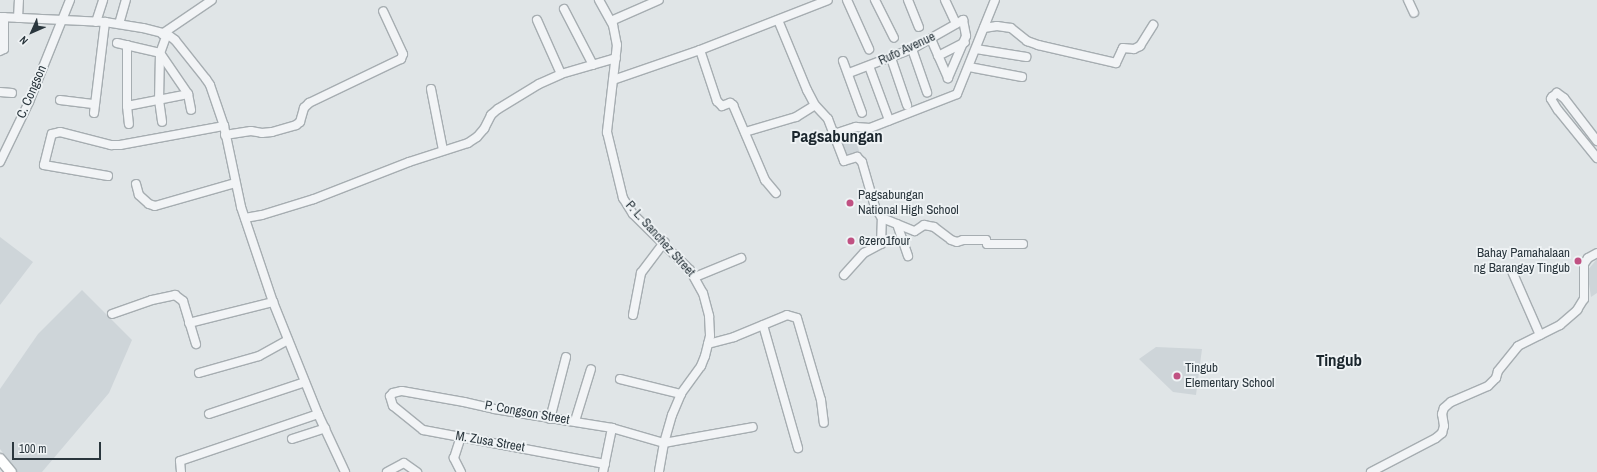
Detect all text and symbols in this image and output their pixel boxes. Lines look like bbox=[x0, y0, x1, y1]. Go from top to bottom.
north arrow bbox=[12, 12, 52, 52]
street label: Rufo Avenue bbox=[876, 29, 938, 69]
text: N bbox=[16, 33, 31, 48]
street label: C. Congson bbox=[14, 63, 50, 121]
district label: Pagsabungan bbox=[791, 126, 883, 146]
place label: Pagsabungan National High School bbox=[858, 188, 959, 219]
street label: P. L. Sanchez Street bbox=[622, 198, 698, 280]
marker: Pagsabungan National High School bbox=[845, 198, 855, 208]
place label: 6zero1four bbox=[859, 233, 910, 249]
marker: 6zero1four bbox=[846, 236, 856, 246]
place label: Bahay Pamahalaan ng Barangay Tingub bbox=[1474, 246, 1570, 277]
marker: Bahay Pamahalaan ng Barangay Tingub bbox=[1573, 256, 1583, 266]
district label: Tingub bbox=[1316, 350, 1362, 370]
place label: Tingub Elementary School bbox=[1185, 361, 1274, 392]
marker: Tingub Elementary School bbox=[1172, 371, 1182, 381]
street label: P. Congson Street bbox=[483, 398, 571, 428]
street label: M. Zusa Street bbox=[454, 428, 526, 456]
scale bar bbox=[14, 434, 103, 460]
text: 100 m bbox=[19, 441, 46, 457]

